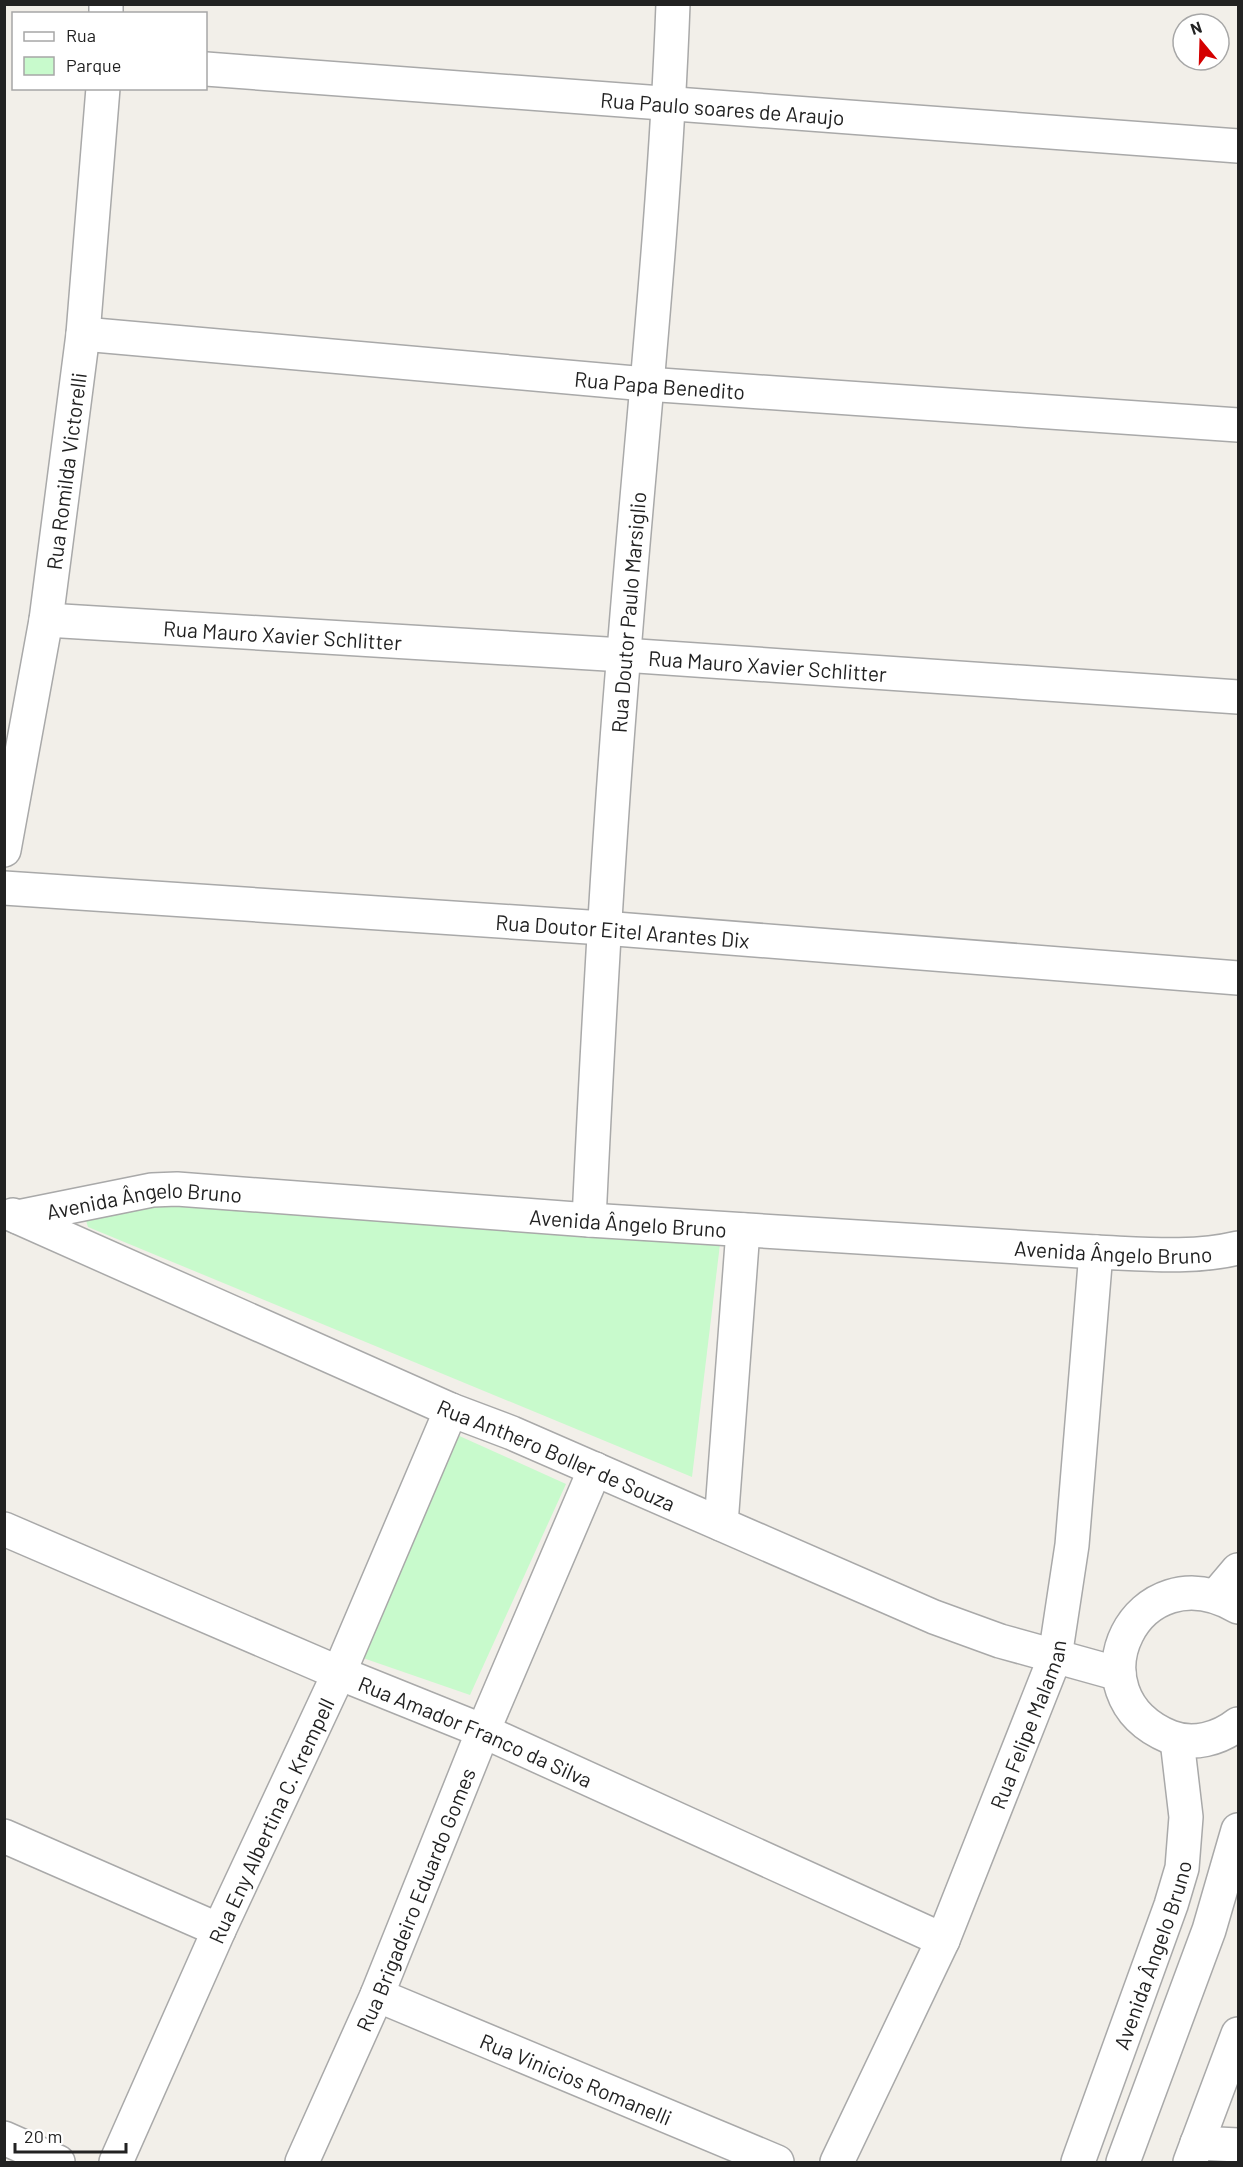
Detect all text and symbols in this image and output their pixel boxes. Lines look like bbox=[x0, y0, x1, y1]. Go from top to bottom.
legend bbox=[12, 12, 207, 90]
north arrow bbox=[1171, 12, 1231, 72]
text: N bbox=[1188, 17, 1204, 38]
text: Rua bbox=[66, 24, 96, 46]
text: Parque bbox=[66, 54, 121, 76]
street label: Rua Paulo soares de Araujo bbox=[599, 86, 846, 129]
street label: Rua Papa Benedito bbox=[573, 365, 746, 403]
street label: Rua Romilda Victorelli bbox=[40, 371, 90, 571]
street label: Rua Doutor Paulo Marsiglio bbox=[605, 491, 650, 734]
street label: Rua Mauro Xavier Schlitter bbox=[162, 615, 403, 654]
street label: Rua Mauro Xavier Schlitter bbox=[647, 644, 888, 686]
street label: Rua Doutor Eitel Arantes Dix bbox=[495, 908, 750, 952]
street label: Avenida Ângelo Bruno bbox=[44, 1176, 243, 1224]
street label: Avenida Ângelo Bruno bbox=[528, 1203, 728, 1241]
street label: Avenida Ângelo Bruno bbox=[1014, 1234, 1213, 1267]
street label: Rua Anthero Boller de Souza bbox=[434, 1393, 679, 1515]
street label: Rua Felipe Malaman bbox=[984, 1638, 1070, 1812]
street label: Rua Amador Franco da Silva bbox=[355, 1670, 597, 1792]
street label: Rua Eny Albertina C. Krempell bbox=[202, 1693, 338, 1947]
street label: Rua Brigadeiro Eduardo Gomes bbox=[350, 1764, 479, 2035]
street label: Avenida Ângelo Bruno bbox=[1107, 1860, 1195, 2052]
street label: Rua Vinicios Romanelli bbox=[477, 2027, 676, 2129]
scale bar bbox=[15, 2116, 126, 2154]
text: 20 m bbox=[24, 2125, 62, 2147]

